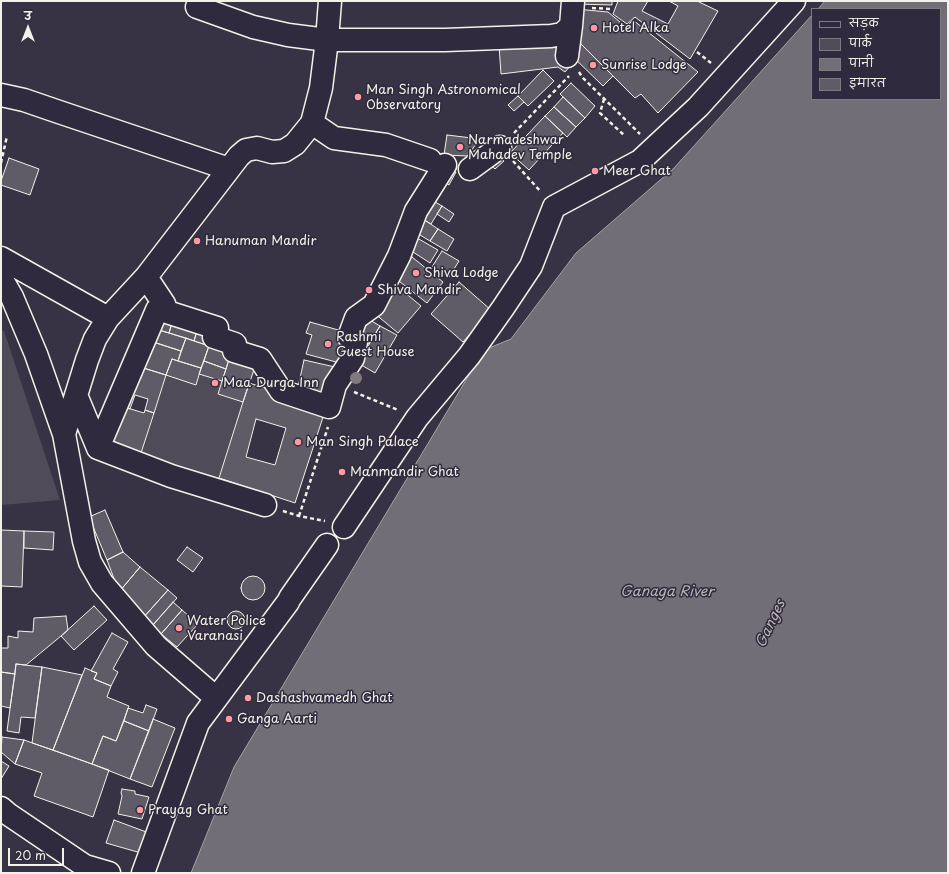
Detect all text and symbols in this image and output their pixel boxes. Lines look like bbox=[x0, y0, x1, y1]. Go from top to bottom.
text: उ bbox=[24, 7, 32, 24]
north arrow bbox=[8, 8, 48, 48]
legend bbox=[811, 8, 941, 100]
text: सड़क bbox=[849, 13, 879, 31]
place label: Hotel Alka bbox=[602, 20, 669, 36]
marker: Hotel Alka bbox=[589, 23, 599, 33]
text: पार्क bbox=[849, 33, 872, 51]
text: पानी bbox=[849, 53, 874, 71]
place label: Sunrise Lodge bbox=[601, 57, 687, 73]
marker: Sunrise Lodge bbox=[588, 60, 598, 70]
text: इमारत bbox=[849, 73, 886, 91]
place label: Man Singh Astronomical Observatory bbox=[366, 82, 521, 113]
marker: Man Singh Astronomical Observatory bbox=[353, 92, 363, 102]
place label: Narmadeshwar Mahadev Temple bbox=[468, 132, 572, 163]
marker: Narmadeshwar Mahadev Temple bbox=[455, 142, 465, 152]
place label: Meer Ghat bbox=[603, 163, 671, 179]
marker: Meer Ghat bbox=[590, 166, 600, 176]
place label: Hanuman Mandir bbox=[205, 233, 316, 249]
marker: Hanuman Mandir bbox=[192, 236, 202, 246]
place label: Shiva Lodge bbox=[424, 265, 498, 281]
marker: Shiva Lodge bbox=[411, 268, 421, 278]
place label: Shiva Mandir bbox=[377, 282, 461, 298]
marker: Shiva Mandir bbox=[364, 285, 374, 295]
place label: Rashmi Guest House bbox=[336, 329, 415, 360]
marker: Rashmi Guest House bbox=[323, 339, 333, 349]
place label: Maa Durga Inn bbox=[223, 375, 319, 391]
marker: Maa Durga Inn bbox=[210, 378, 220, 388]
place label: Man Singh Palace bbox=[306, 434, 419, 450]
marker: Man Singh Palace bbox=[293, 437, 303, 447]
place label: Manmandir Ghat bbox=[350, 464, 459, 480]
marker: Manmandir Ghat bbox=[337, 467, 347, 477]
water label: Ganaga River bbox=[620, 584, 714, 600]
water label: Ganges bbox=[753, 597, 789, 651]
place label: Water Police Varanasi bbox=[187, 613, 266, 644]
marker: Water Police Varanasi bbox=[174, 623, 184, 633]
place label: Dashashvamedh Ghat bbox=[256, 690, 393, 706]
marker: Dashashvamedh Ghat bbox=[243, 693, 253, 703]
place label: Ganga Aarti bbox=[237, 711, 317, 727]
marker: Ganga Aarti bbox=[224, 714, 234, 724]
place label: Prayag Ghat bbox=[148, 802, 228, 818]
marker: Prayag Ghat bbox=[135, 805, 145, 815]
scale bar bbox=[10, 840, 66, 866]
text: 20 m bbox=[15, 846, 46, 864]

